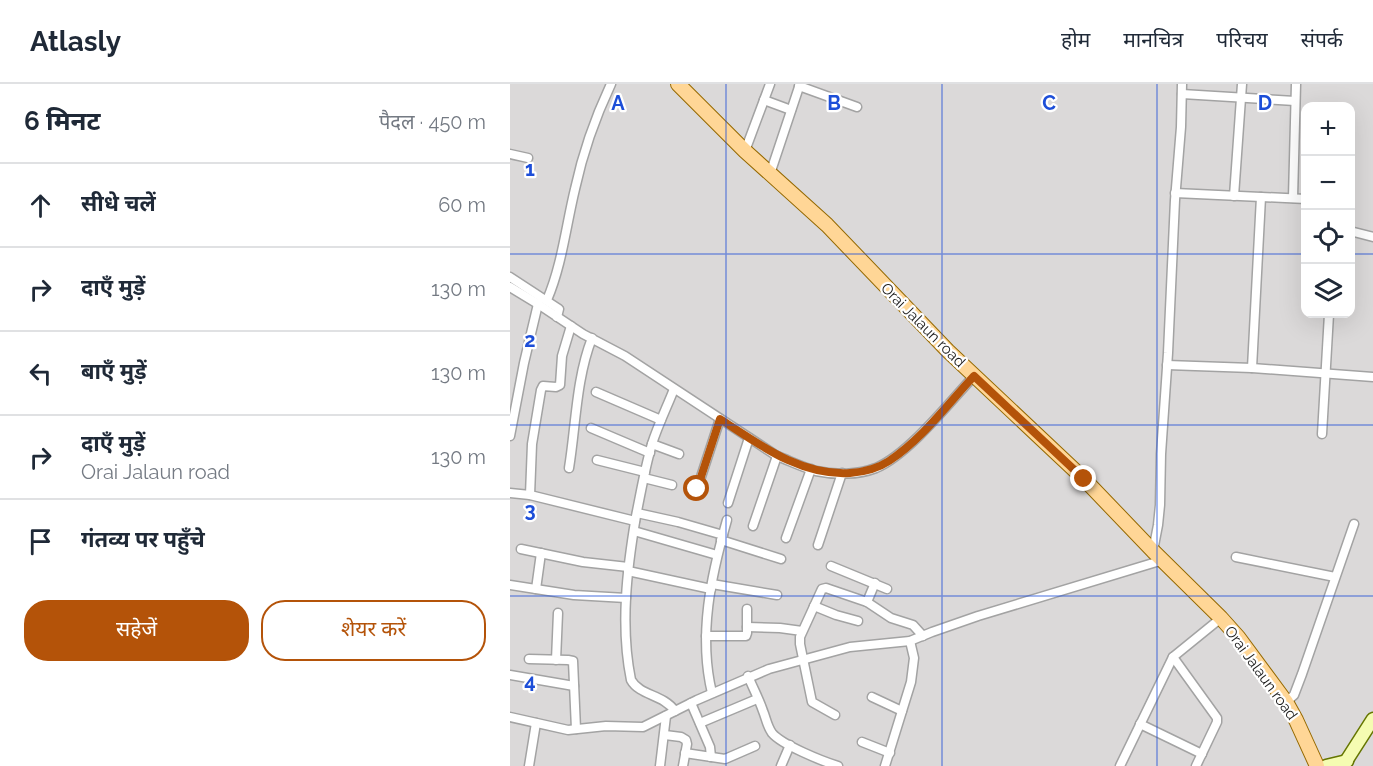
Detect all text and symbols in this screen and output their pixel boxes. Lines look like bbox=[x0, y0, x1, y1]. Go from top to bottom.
text: Atlasly bbox=[30, 25, 121, 58]
text: होम bbox=[1061, 27, 1090, 52]
text: मानचित्र bbox=[1123, 27, 1183, 52]
text: परिचय bbox=[1216, 27, 1268, 52]
text: संपर्क bbox=[1301, 27, 1343, 52]
text: A bbox=[611, 91, 625, 115]
text: B bbox=[827, 91, 841, 115]
text: C bbox=[1042, 91, 1056, 115]
text: D bbox=[1258, 91, 1272, 115]
map controls bbox=[1301, 102, 1355, 318]
button: + bbox=[1301, 102, 1355, 156]
text: 6 मिनट bbox=[24, 106, 101, 136]
text: पैदल · 450 m bbox=[379, 110, 486, 134]
button: − bbox=[1301, 156, 1355, 210]
text: 1 bbox=[525, 157, 535, 181]
icon: ahead bbox=[24, 189, 57, 222]
text: सीधे चलें bbox=[81, 190, 156, 216]
text: 60 m bbox=[438, 193, 486, 217]
button: locate bbox=[1301, 210, 1355, 264]
button: layers bbox=[1301, 264, 1355, 318]
icon: right bbox=[24, 273, 57, 306]
text: दाएँ मुड़ें bbox=[81, 274, 145, 300]
text: 130 m bbox=[431, 277, 486, 301]
street label: Orai Jalaun road bbox=[877, 279, 969, 371]
text: 2 bbox=[524, 328, 536, 352]
icon: left bbox=[24, 357, 57, 390]
text: बाएँ मुड़ें bbox=[81, 358, 147, 384]
text: 130 m bbox=[431, 361, 486, 385]
text: दाएँ मुड़ें bbox=[81, 430, 145, 456]
icon: right bbox=[24, 441, 57, 474]
text: 130 m bbox=[431, 445, 486, 469]
text: Orai Jalaun road bbox=[81, 460, 230, 484]
route end bbox=[1070, 465, 1096, 491]
route start bbox=[683, 475, 709, 501]
text: 3 bbox=[524, 498, 536, 522]
icon: arrive bbox=[24, 525, 57, 558]
text: गंतव्य पर पहुँचे bbox=[81, 526, 205, 552]
button: सहेजें bbox=[24, 600, 249, 661]
button: शेयर करें bbox=[261, 600, 486, 661]
street label: Orai Jalaun road bbox=[1221, 622, 1301, 724]
text: 4 bbox=[524, 669, 536, 693]

